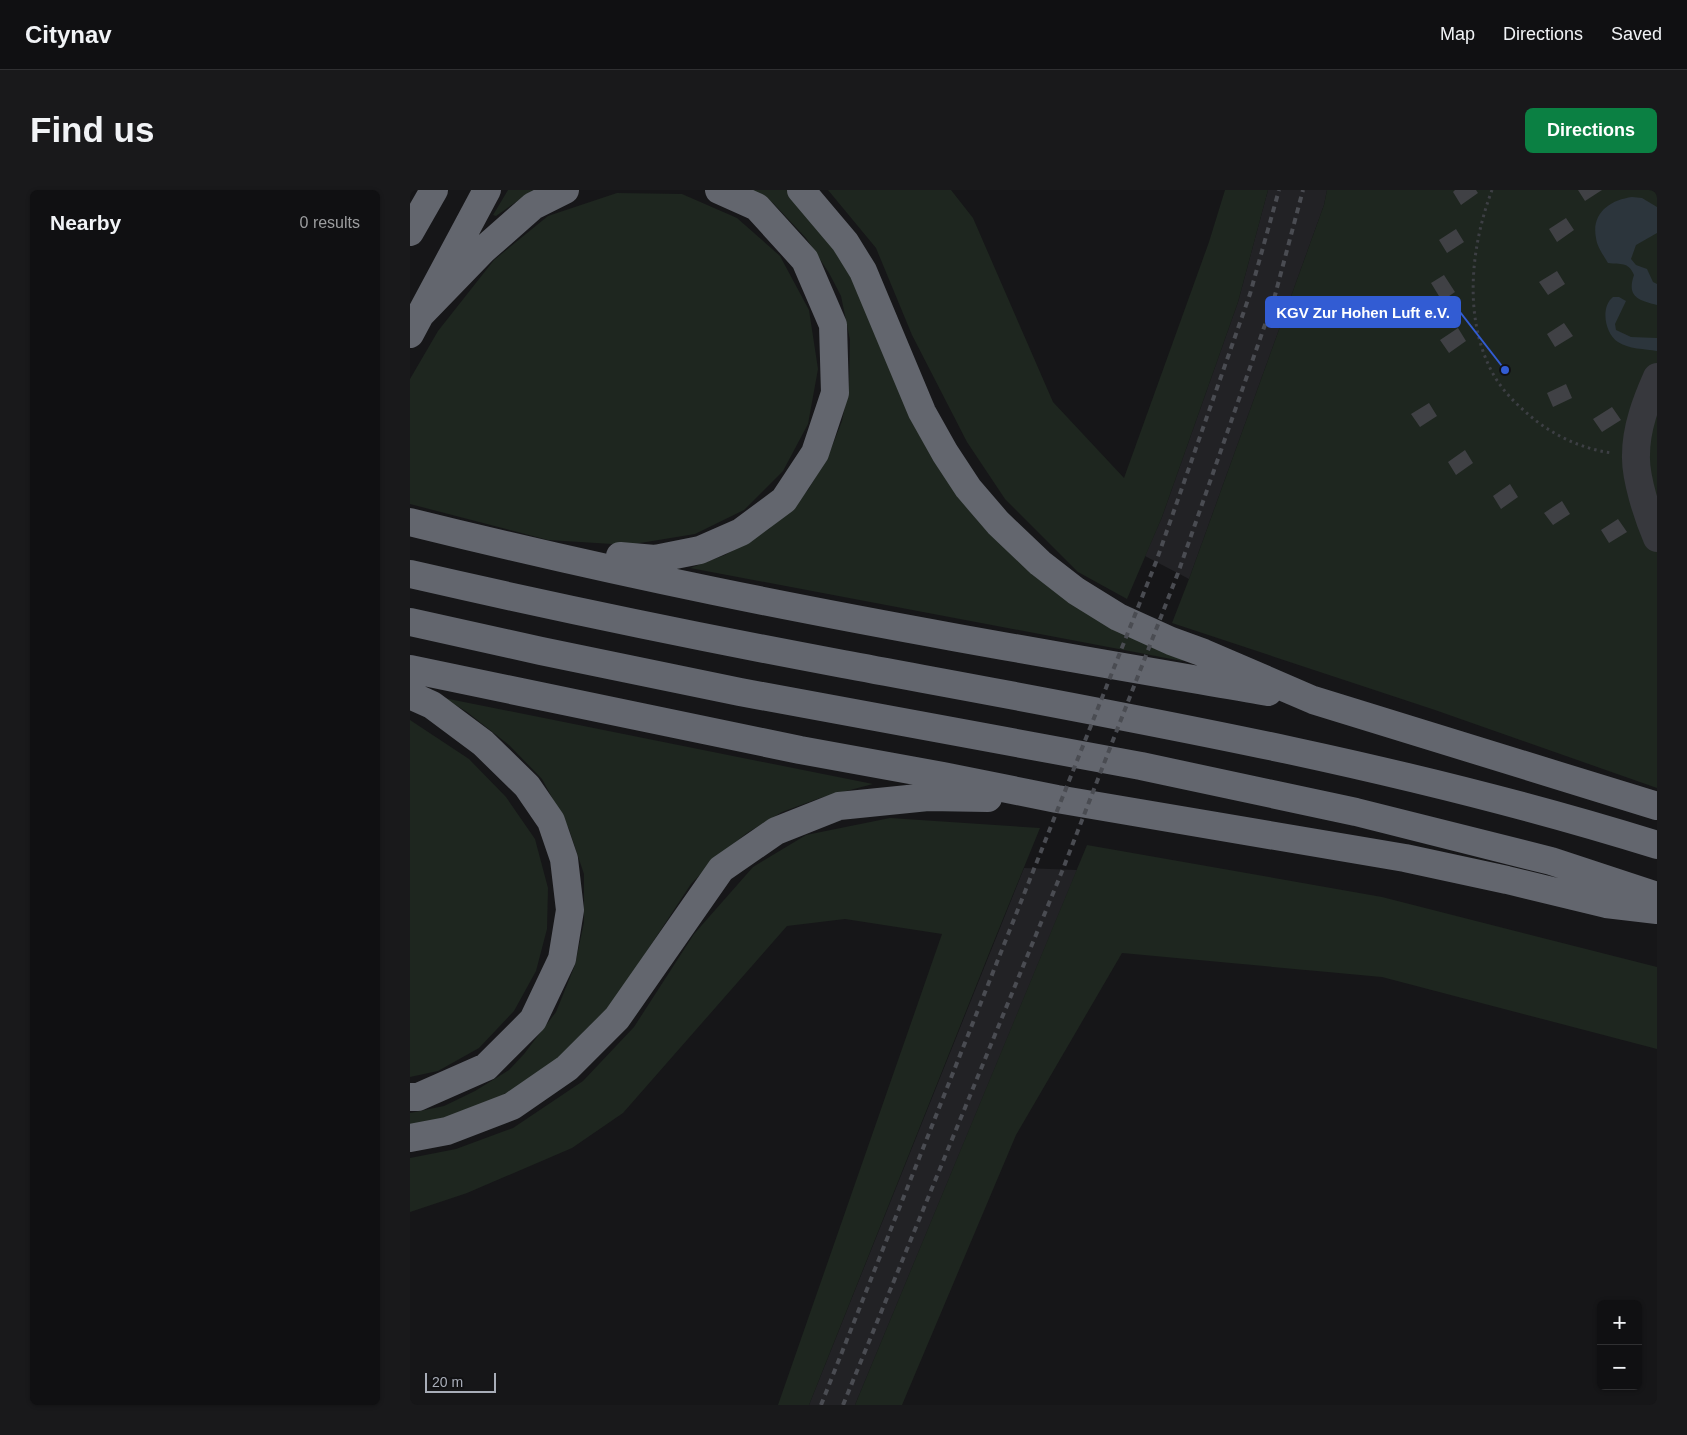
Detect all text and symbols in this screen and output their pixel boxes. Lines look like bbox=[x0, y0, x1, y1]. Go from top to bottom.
text: Citynav bbox=[25, 21, 112, 48]
text: Map bbox=[1440, 24, 1475, 44]
text: Directions bbox=[1503, 24, 1583, 44]
text: Saved bbox=[1611, 24, 1662, 44]
button: Directions bbox=[1525, 108, 1657, 153]
text: Find us bbox=[30, 110, 154, 149]
text: Nearby bbox=[50, 211, 121, 234]
text: 0 results bbox=[300, 214, 360, 231]
callout: KGV Zur Hohen Luft e.V. bbox=[1266, 297, 1460, 327]
text: KGV Zur Hohen Luft e.V. bbox=[1276, 304, 1450, 321]
map controls bbox=[1597, 1300, 1642, 1390]
button: + bbox=[1597, 1300, 1642, 1345]
button: − bbox=[1597, 1345, 1642, 1390]
scale bar bbox=[425, 1370, 496, 1393]
text: 20 m bbox=[432, 1374, 463, 1390]

